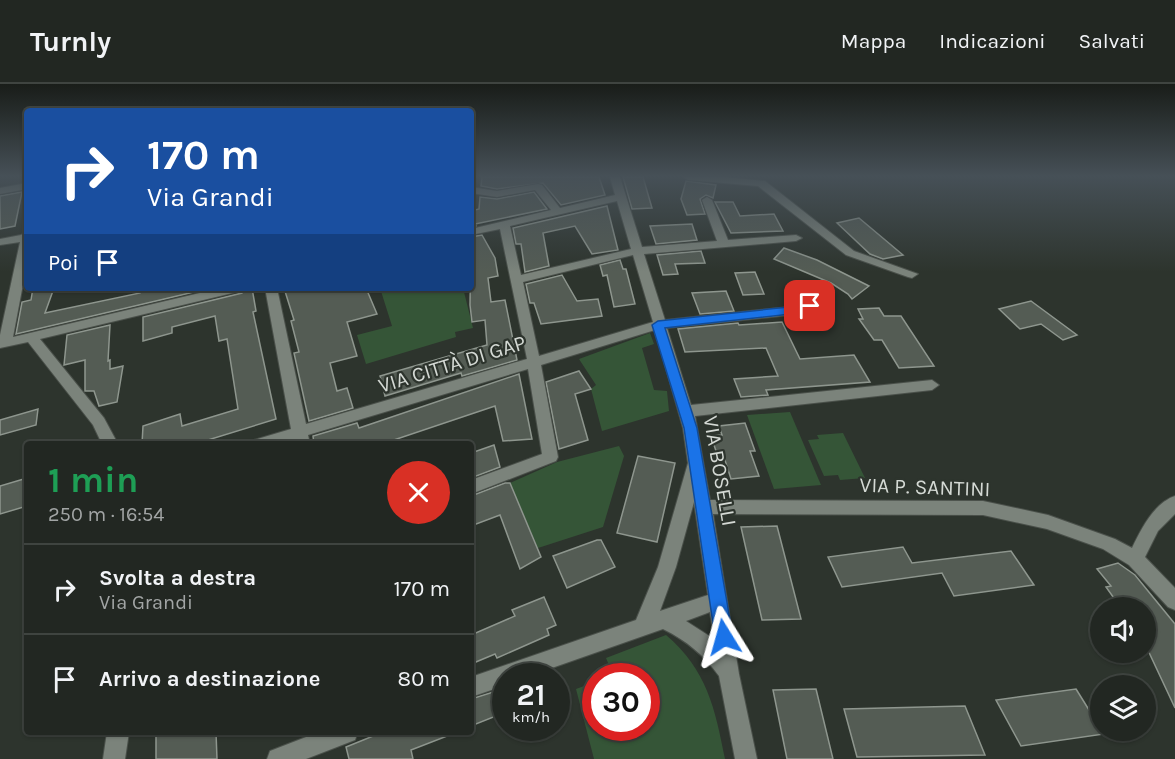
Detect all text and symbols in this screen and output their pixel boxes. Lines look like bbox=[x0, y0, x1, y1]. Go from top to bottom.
text: Turnly bbox=[30, 25, 111, 58]
text: Mappa bbox=[841, 29, 906, 53]
text: Indicazioni bbox=[939, 29, 1046, 53]
text: Salvati bbox=[1079, 29, 1145, 53]
text: 170 m bbox=[147, 130, 260, 180]
icon: right bbox=[48, 132, 126, 210]
text: Via Grandi bbox=[147, 181, 274, 213]
icon: arrive bbox=[91, 246, 124, 279]
text: Poi bbox=[48, 250, 79, 276]
pin bbox=[784, 280, 835, 331]
icon: arrive bbox=[793, 289, 826, 322]
street label: VIA CITTÀ DI GAP bbox=[375, 330, 529, 398]
street label: VIA BOSELLI bbox=[699, 414, 741, 528]
text: 1 min bbox=[48, 459, 138, 501]
button: close bbox=[387, 461, 450, 524]
street label: VIA P. SANTINI bbox=[859, 473, 991, 501]
text: 250 m · 16:54 bbox=[48, 503, 164, 526]
text: Svolta a destra bbox=[99, 565, 256, 591]
icon: right bbox=[48, 573, 81, 606]
text: 170 m bbox=[394, 576, 450, 602]
text: Via Grandi bbox=[99, 591, 193, 614]
map controls bbox=[1090, 597, 1156, 741]
button: sound bbox=[1090, 597, 1156, 663]
position arrow bbox=[692, 605, 756, 669]
icon: arrive bbox=[48, 663, 81, 696]
speed limit sign: 30 bbox=[582, 663, 660, 741]
text: Arrivo a destinazione bbox=[99, 666, 320, 692]
text: 80 m bbox=[398, 666, 450, 692]
button: layers bbox=[1090, 675, 1156, 741]
text: 21 bbox=[517, 677, 545, 713]
text: km/h bbox=[512, 708, 550, 726]

